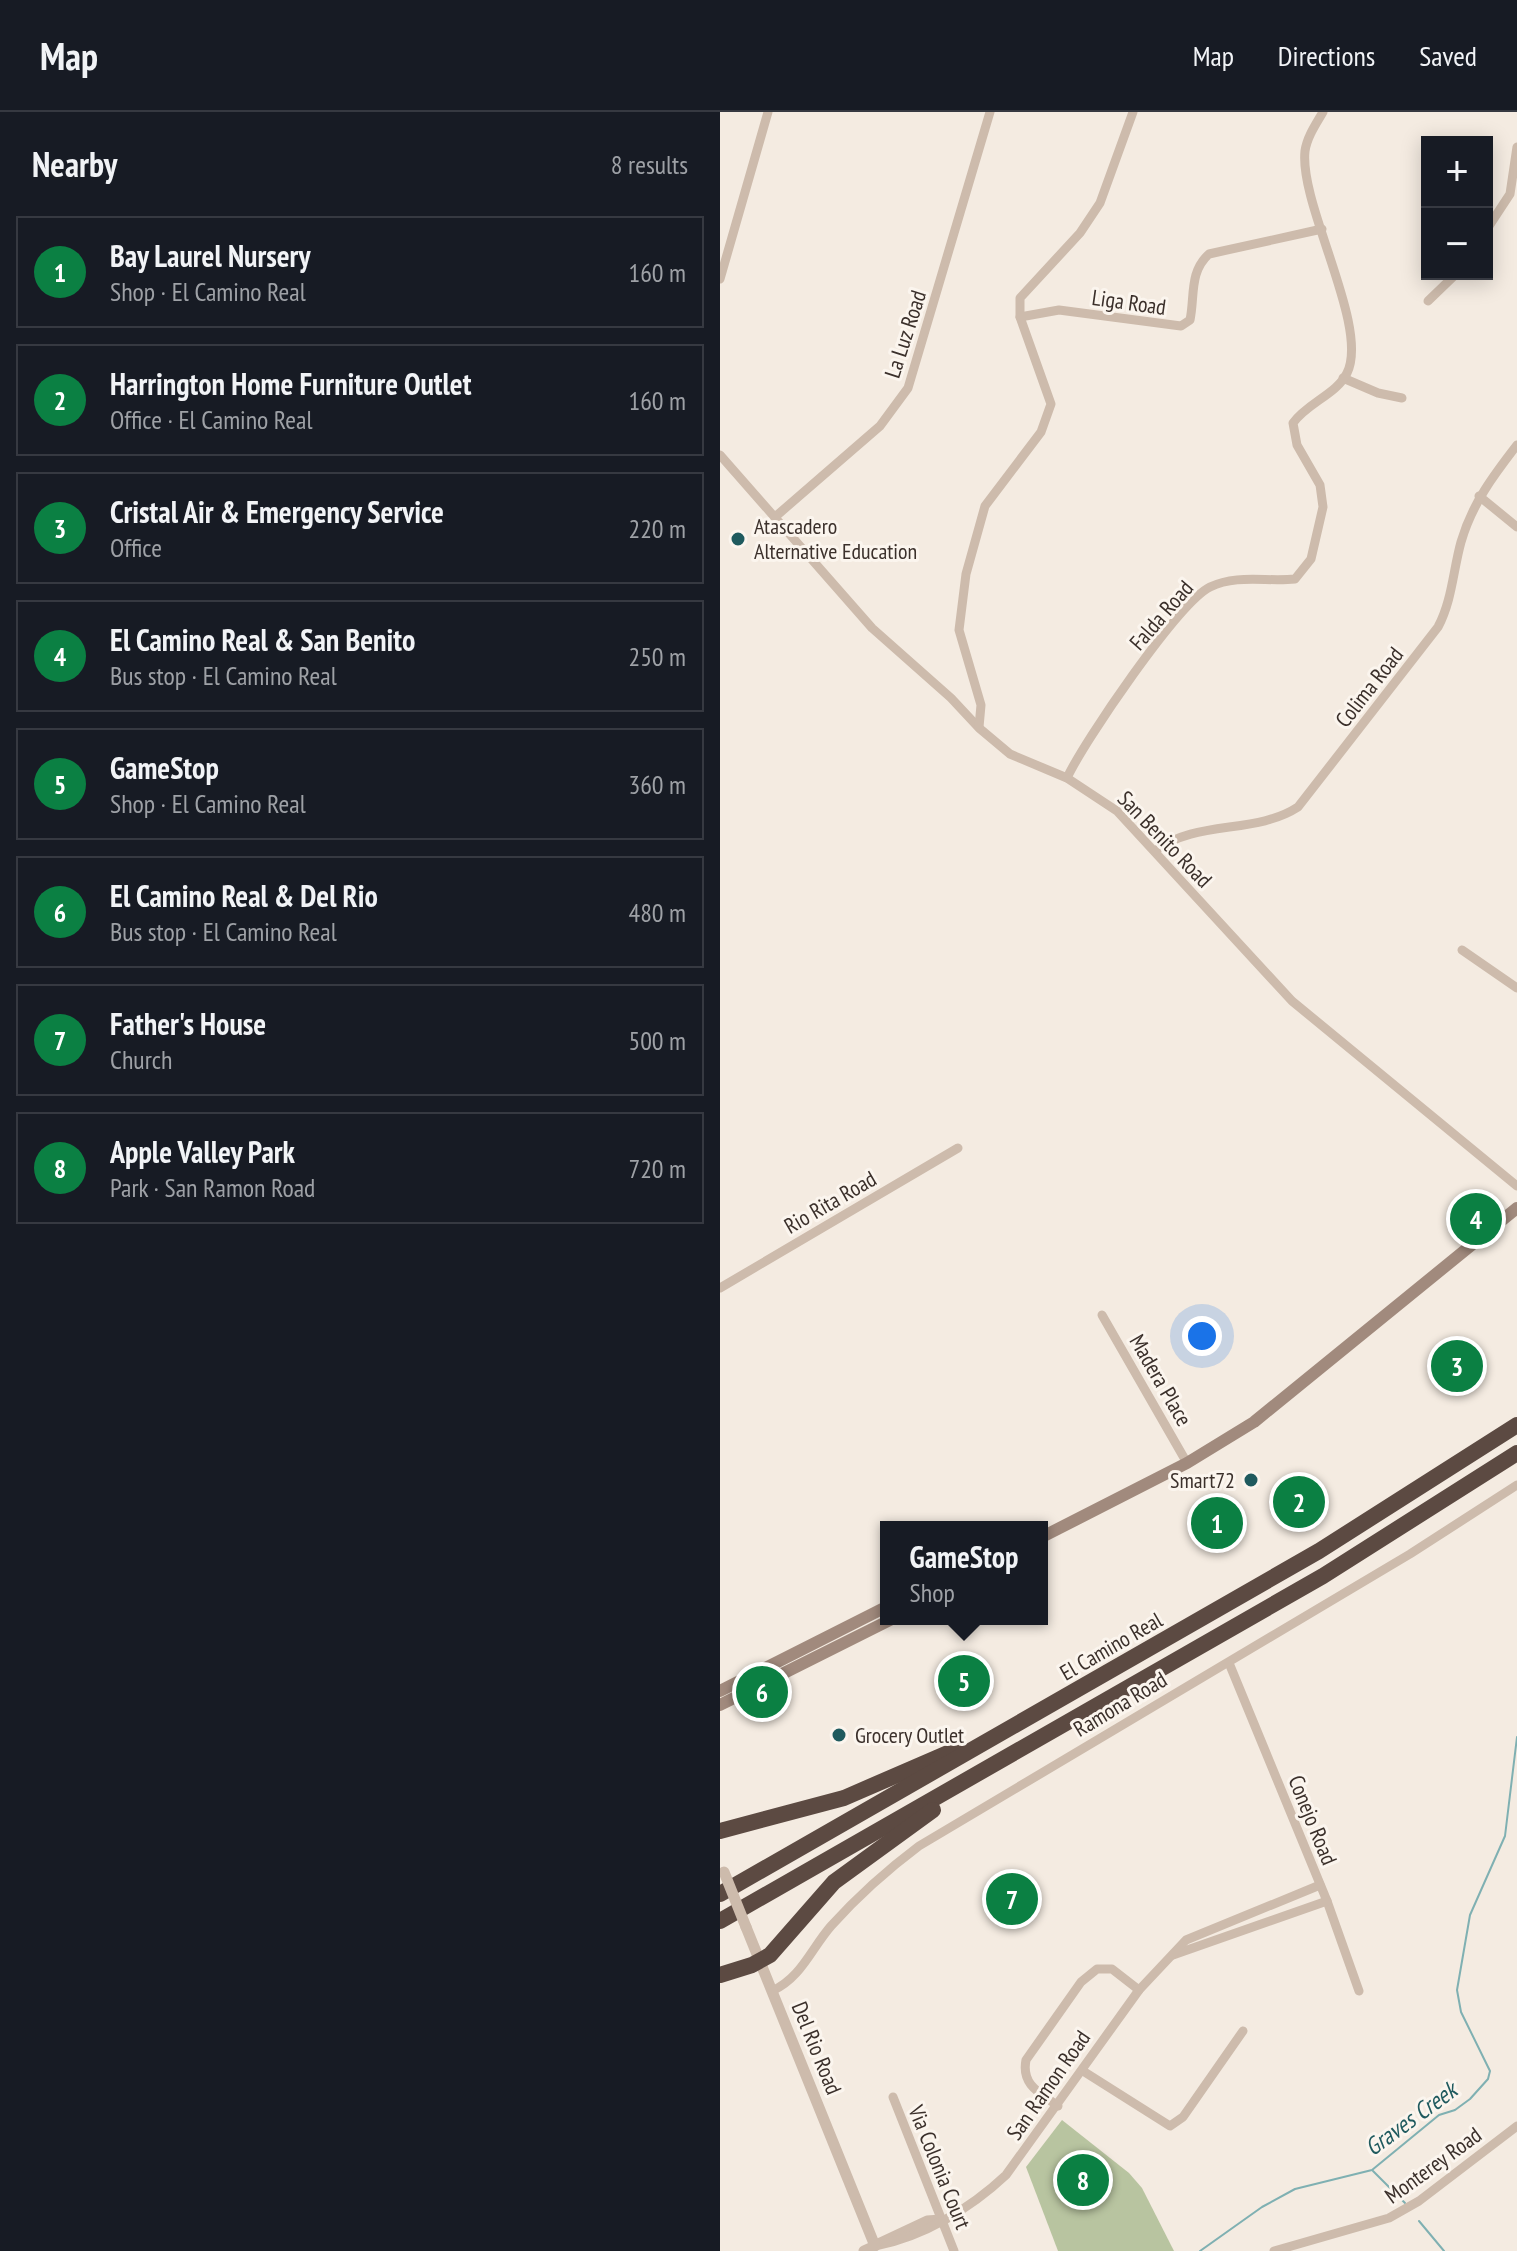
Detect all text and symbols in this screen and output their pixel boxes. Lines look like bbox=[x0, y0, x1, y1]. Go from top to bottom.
text: Map bbox=[40, 31, 98, 80]
text: Map bbox=[1193, 37, 1234, 74]
text: Directions bbox=[1278, 37, 1375, 74]
text: Saved bbox=[1419, 37, 1477, 74]
map controls bbox=[1421, 136, 1493, 280]
button: + bbox=[1421, 136, 1493, 208]
text: Nearby bbox=[32, 142, 117, 186]
text: 8 results bbox=[611, 148, 688, 181]
button: − bbox=[1421, 208, 1493, 280]
text: Bay Laurel Nursery bbox=[110, 236, 310, 275]
text: 1 bbox=[54, 256, 66, 289]
text: 160 m bbox=[628, 256, 686, 289]
text: Shop · El Camino Real bbox=[110, 275, 306, 308]
street label: Liga Road bbox=[1090, 283, 1168, 321]
street label: La Luz Road bbox=[878, 287, 932, 381]
text: Harrington Home Furniture Outlet bbox=[110, 364, 471, 403]
text: 2 bbox=[54, 384, 66, 417]
text: 160 m bbox=[628, 384, 686, 417]
text: Office · El Camino Real bbox=[110, 403, 313, 436]
text: Cristal Air & Emergency Service bbox=[110, 492, 444, 531]
text: 3 bbox=[54, 512, 66, 545]
text: 220 m bbox=[628, 512, 686, 545]
place label: Atascadero Alternative Education bbox=[754, 512, 917, 565]
marker: Atascadero Alternative Education bbox=[729, 530, 747, 548]
text: Office bbox=[110, 531, 162, 564]
street label: Falda Road bbox=[1123, 574, 1199, 656]
text: El Camino Real & San Benito bbox=[110, 620, 415, 659]
text: 4 bbox=[54, 640, 66, 673]
text: 250 m bbox=[628, 640, 686, 673]
street label: Colima Road bbox=[1329, 641, 1409, 733]
text: Bus stop · El Camino Real bbox=[110, 659, 337, 692]
text: GameStop bbox=[110, 748, 219, 787]
text: 5 bbox=[54, 768, 66, 801]
text: 360 m bbox=[628, 768, 686, 801]
street label: San Benito Road bbox=[1112, 785, 1218, 893]
text: Shop · El Camino Real bbox=[110, 787, 306, 820]
text: El Camino Real & Del Rio bbox=[110, 876, 378, 915]
text: 6 bbox=[54, 896, 66, 929]
text: 480 m bbox=[628, 896, 686, 929]
text: Bus stop · El Camino Real bbox=[110, 915, 337, 948]
text: Father's House bbox=[110, 1004, 266, 1043]
text: 7 bbox=[54, 1024, 66, 1057]
text: 500 m bbox=[628, 1024, 686, 1057]
text: Church bbox=[110, 1043, 172, 1076]
text: Apple Valley Park bbox=[110, 1132, 295, 1171]
text: 8 bbox=[54, 1152, 66, 1185]
text: 720 m bbox=[628, 1152, 686, 1185]
street label: Rio Rita Road bbox=[779, 1164, 881, 1240]
text: Park · San Ramon Road bbox=[110, 1171, 315, 1204]
pin: 4 bbox=[1450, 1189, 1502, 1249]
your location bbox=[1182, 1316, 1222, 1356]
street label: Madera Place bbox=[1124, 1329, 1198, 1431]
pin: 3 bbox=[1431, 1336, 1483, 1396]
place label: Smart72 bbox=[1170, 1466, 1235, 1494]
marker: Smart72 bbox=[1242, 1471, 1260, 1489]
pin: 2 bbox=[1273, 1472, 1325, 1532]
pin: 1 bbox=[1191, 1493, 1243, 1553]
popup bbox=[880, 1521, 1048, 1625]
text: GameStop bbox=[910, 1537, 1018, 1576]
text: Shop bbox=[910, 1576, 955, 1609]
street label: El Camino Real bbox=[1055, 1605, 1168, 1686]
pin: 5 bbox=[938, 1651, 990, 1711]
pin: 6 bbox=[736, 1662, 788, 1722]
street label: Ramona Road bbox=[1068, 1665, 1172, 1743]
place label: Grocery Outlet bbox=[855, 1721, 964, 1749]
marker: Grocery Outlet bbox=[830, 1726, 848, 1744]
street label: Conejo Road bbox=[1282, 1771, 1344, 1869]
pin: 7 bbox=[986, 1869, 1038, 1929]
street label: Del Rio Road bbox=[786, 1998, 848, 2098]
street label: San Ramon Road bbox=[1000, 2025, 1096, 2145]
water label: Graves Creek bbox=[1358, 2073, 1465, 2162]
street label: Via Colonia Court bbox=[902, 2100, 978, 2233]
street label: Monterey Road bbox=[1379, 2121, 1487, 2209]
pin: 8 bbox=[1057, 2150, 1109, 2210]

